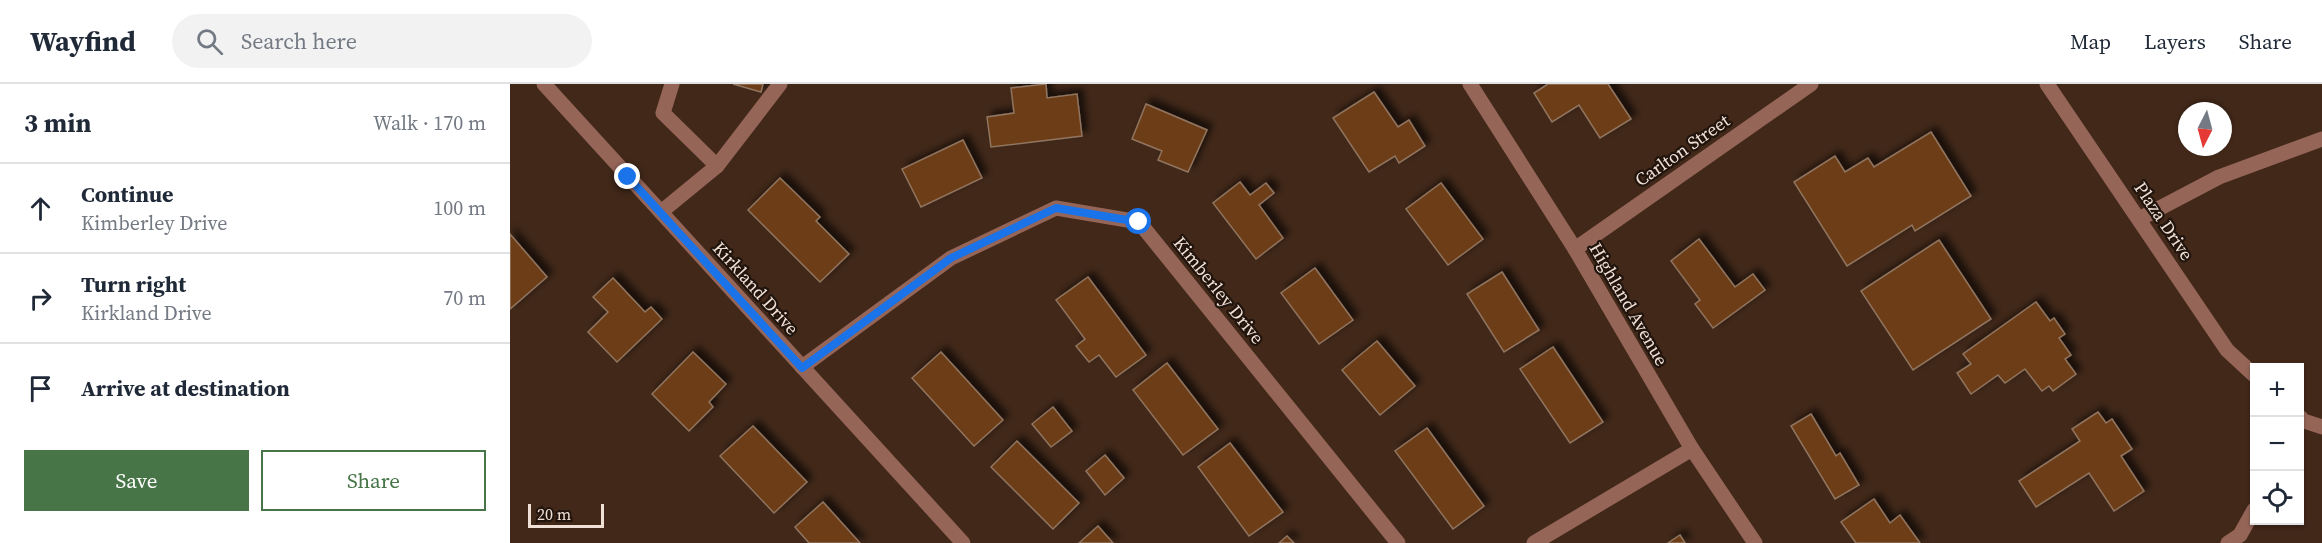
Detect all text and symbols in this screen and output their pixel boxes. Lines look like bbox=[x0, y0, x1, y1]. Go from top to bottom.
search box bbox=[172, 14, 592, 68]
text: Wayfind bbox=[30, 22, 136, 60]
icon: search bbox=[193, 25, 226, 58]
text: Search here bbox=[241, 26, 357, 56]
text: Map bbox=[2070, 27, 2111, 56]
text: Layers bbox=[2144, 27, 2206, 56]
text: Share bbox=[2239, 27, 2292, 56]
north arrow bbox=[2178, 102, 2232, 156]
text: 3 min bbox=[24, 105, 91, 141]
street label: Carlton Street bbox=[1630, 108, 1735, 192]
text: Walk · 170 m bbox=[373, 109, 486, 137]
route end bbox=[614, 163, 640, 189]
street label: Plaza Drive bbox=[2128, 177, 2200, 265]
text: Continue bbox=[81, 179, 174, 209]
icon: ahead bbox=[24, 192, 57, 225]
text: 100 m bbox=[433, 194, 486, 222]
route start bbox=[1125, 208, 1151, 234]
text: Kimberley Drive bbox=[81, 209, 227, 237]
street label: Kimberley Drive bbox=[1168, 231, 1270, 349]
street label: Kirkland Drive bbox=[707, 236, 805, 340]
street label: Highland Avenue bbox=[1584, 238, 1674, 370]
text: Turn right bbox=[81, 269, 186, 299]
icon: right bbox=[24, 282, 57, 315]
text: 70 m bbox=[443, 284, 486, 312]
text: Kirkland Drive bbox=[81, 299, 212, 327]
map controls bbox=[2250, 363, 2304, 525]
button: + bbox=[2250, 363, 2304, 417]
icon: arrive bbox=[24, 372, 57, 405]
text: Arrive at destination bbox=[81, 373, 290, 403]
button: − bbox=[2250, 417, 2304, 471]
button: Save bbox=[24, 450, 249, 511]
button: Share bbox=[261, 450, 486, 511]
button: locate bbox=[2250, 471, 2304, 525]
scale bar bbox=[528, 501, 604, 528]
text: 20 m bbox=[537, 503, 571, 525]

